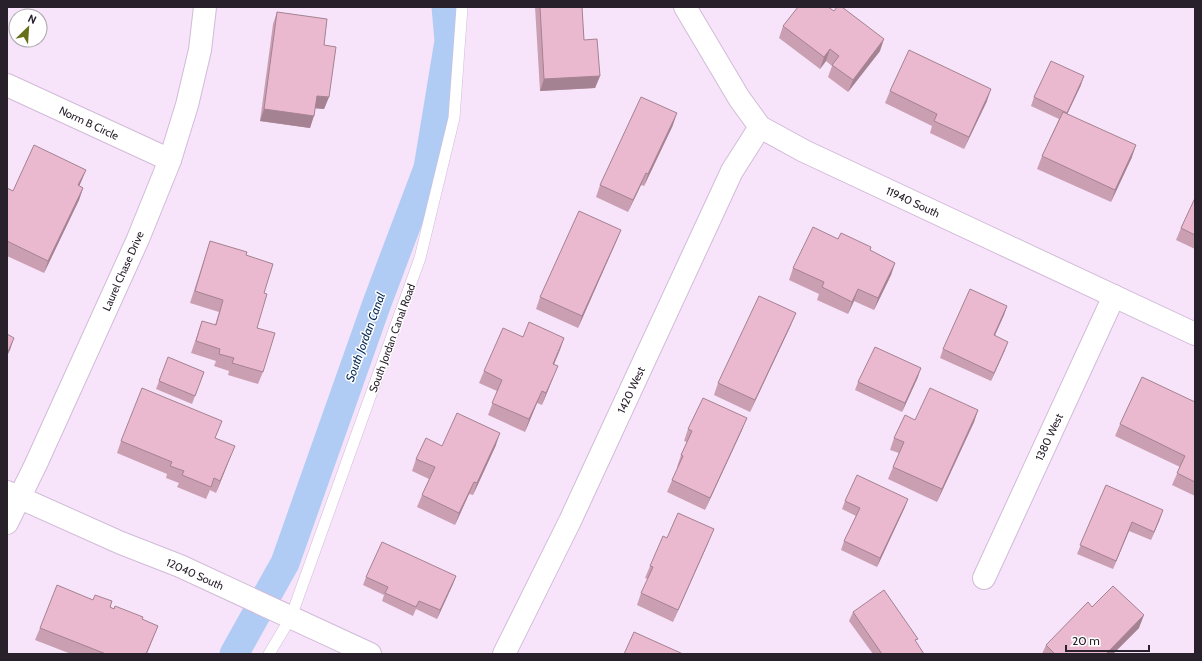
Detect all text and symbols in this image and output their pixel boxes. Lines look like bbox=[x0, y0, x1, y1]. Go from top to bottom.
north arrow bbox=[8, 8, 48, 48]
text: N bbox=[26, 11, 39, 27]
street label: Norm B Circle bbox=[57, 103, 121, 143]
street label: 11940 South bbox=[884, 183, 942, 221]
street label: Laurel Chase Drive bbox=[99, 229, 147, 313]
street label: South Jordan Canal Road bbox=[366, 282, 418, 394]
water label: South Jordan Canal bbox=[342, 290, 388, 384]
street label: 1420 West bbox=[614, 364, 648, 415]
street label: 1380 West bbox=[1032, 411, 1066, 463]
street label: 12040 South bbox=[164, 555, 226, 593]
scale bar bbox=[1066, 627, 1149, 653]
text: 20 m bbox=[1072, 633, 1100, 648]

